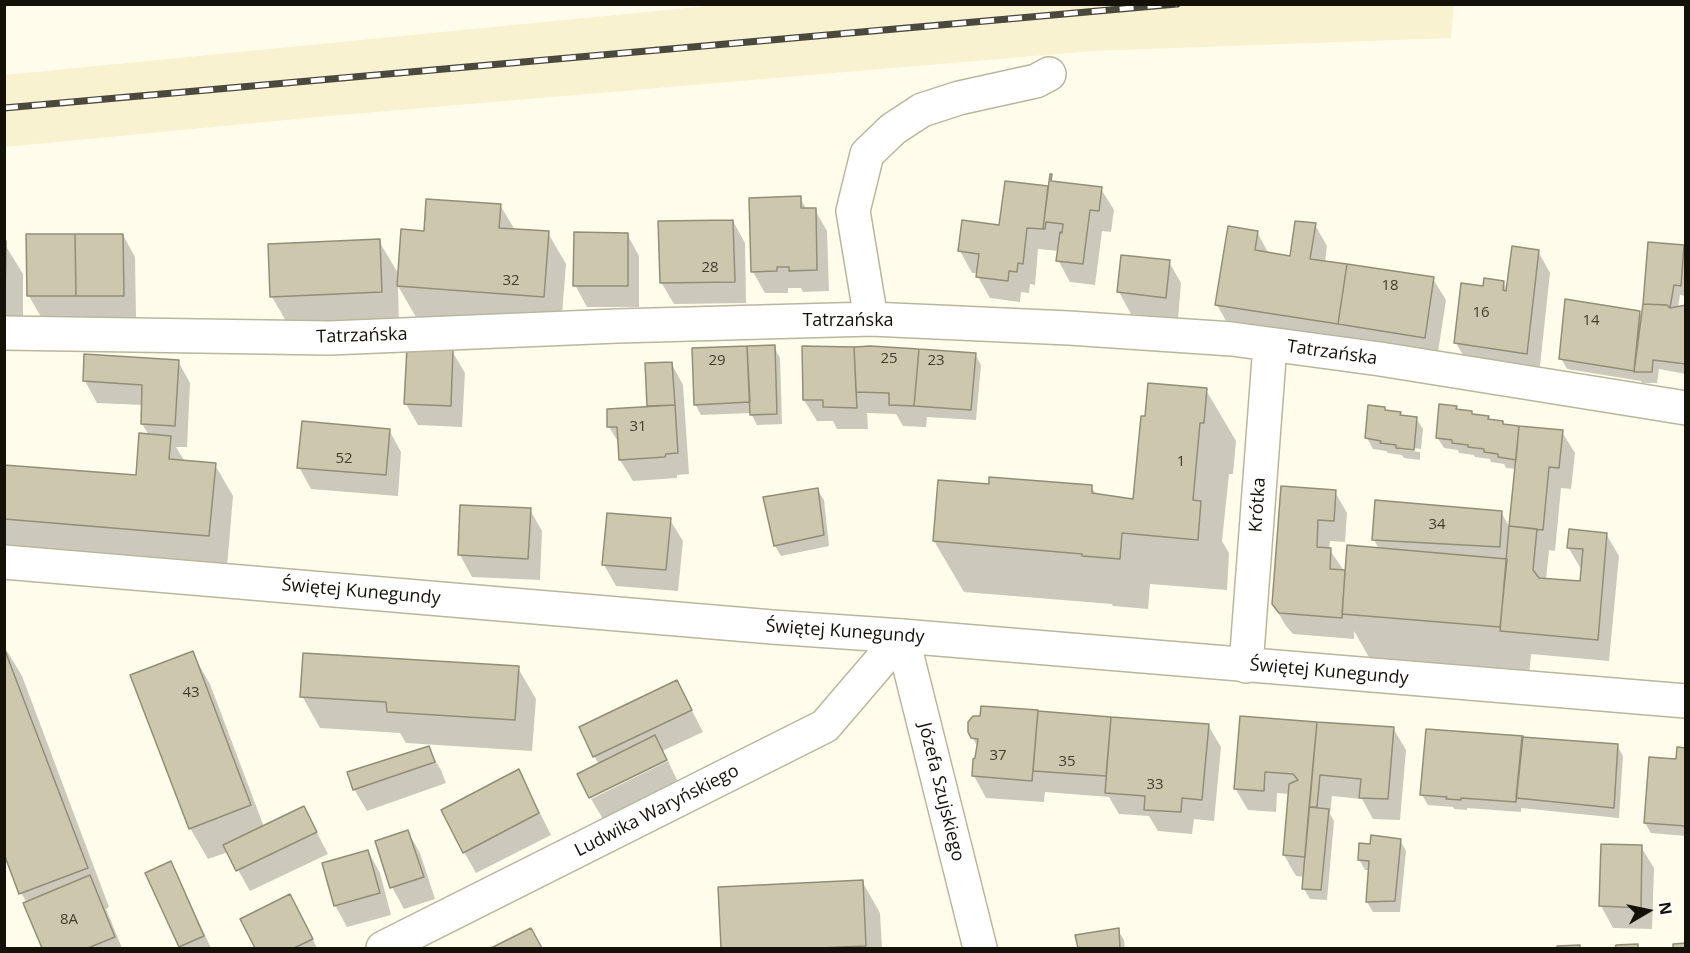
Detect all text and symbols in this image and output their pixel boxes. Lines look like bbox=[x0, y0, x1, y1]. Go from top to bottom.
house number: 28 bbox=[701, 259, 719, 277]
house number: 32 bbox=[502, 272, 520, 290]
house number: 18 bbox=[1381, 277, 1399, 295]
house number: 16 bbox=[1472, 304, 1490, 322]
street label: Tatrzańska bbox=[802, 310, 894, 332]
house number: 14 bbox=[1582, 312, 1600, 330]
street label: Tatrzańska bbox=[316, 324, 408, 348]
street label: Tatrzańska bbox=[1285, 336, 1379, 370]
house number: 25 bbox=[880, 350, 898, 368]
house number: 29 bbox=[708, 352, 726, 370]
house number: 23 bbox=[927, 352, 945, 370]
house number: 31 bbox=[629, 418, 647, 436]
house number: 52 bbox=[335, 450, 353, 468]
house number: 1 bbox=[1177, 453, 1185, 471]
street label: Krótka bbox=[1245, 477, 1271, 533]
house number: 34 bbox=[1428, 516, 1446, 534]
street label: Świętej Kunegundy bbox=[281, 574, 441, 610]
street label: Świętej Kunegundy bbox=[765, 616, 925, 648]
street label: Świętej Kunegundy bbox=[1249, 654, 1409, 690]
house number: 43 bbox=[182, 684, 200, 702]
street label: Józefa Szujskiego bbox=[913, 720, 969, 864]
house number: 37 bbox=[989, 747, 1007, 765]
house number: 35 bbox=[1058, 753, 1076, 771]
street label: Ludwika Waryńskiego bbox=[571, 760, 743, 862]
house number: 33 bbox=[1146, 776, 1164, 794]
north arrow bbox=[1618, 881, 1678, 941]
text: N bbox=[1654, 900, 1678, 916]
house number: 8A bbox=[60, 911, 78, 929]

